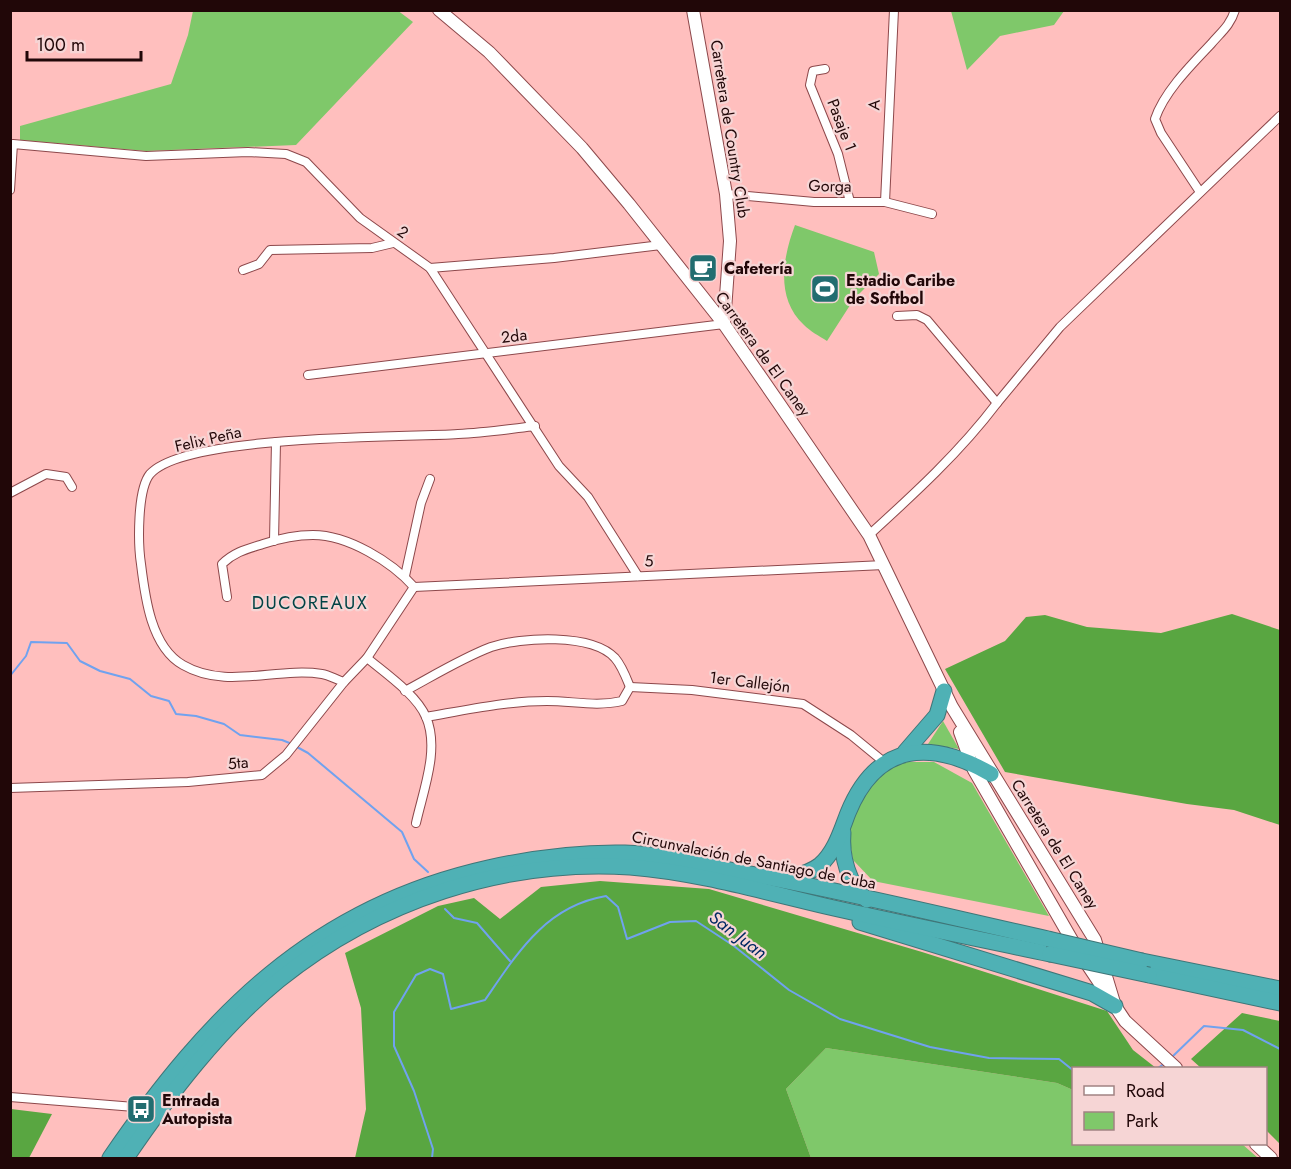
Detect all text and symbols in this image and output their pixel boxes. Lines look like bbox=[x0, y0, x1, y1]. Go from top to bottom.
scale bar bbox=[27, 24, 141, 62]
text: 100 m bbox=[36, 32, 85, 58]
street label: Carretera de Country Club bbox=[705, 38, 755, 220]
street label: Pasaje 1 bbox=[822, 95, 862, 155]
street label: A bbox=[862, 99, 886, 111]
street label: Gorga bbox=[808, 174, 852, 198]
street label: 2 bbox=[393, 220, 413, 244]
cafe icon: Cafetería bbox=[687, 252, 719, 284]
place label: Cafetería bbox=[724, 257, 792, 280]
place label: Estadio Caribe de Softbol bbox=[846, 269, 955, 310]
sports icon: Estadio Caribe de Softbol bbox=[809, 273, 841, 305]
street label: Carretera de El Caney bbox=[710, 287, 817, 422]
street label: 2da bbox=[500, 323, 528, 349]
street label: Felix Peña bbox=[172, 420, 244, 458]
street label: 5 bbox=[644, 549, 654, 573]
district label: DUCOREAUX bbox=[252, 590, 368, 616]
street label: 1er Callejón bbox=[708, 666, 792, 698]
street label: 5ta bbox=[227, 750, 249, 776]
street label: Carretera de El Caney bbox=[1006, 775, 1105, 914]
street label: Circunvalación de Santiago de Cuba bbox=[630, 825, 878, 895]
water label: San Juan bbox=[704, 905, 772, 965]
legend bbox=[1072, 1067, 1267, 1145]
text: Road bbox=[1126, 1078, 1165, 1104]
place label: Entrada Autopista bbox=[161, 1089, 232, 1130]
bus stop icon: Entrada Autopista bbox=[125, 1093, 157, 1125]
text: Park bbox=[1126, 1108, 1158, 1134]

